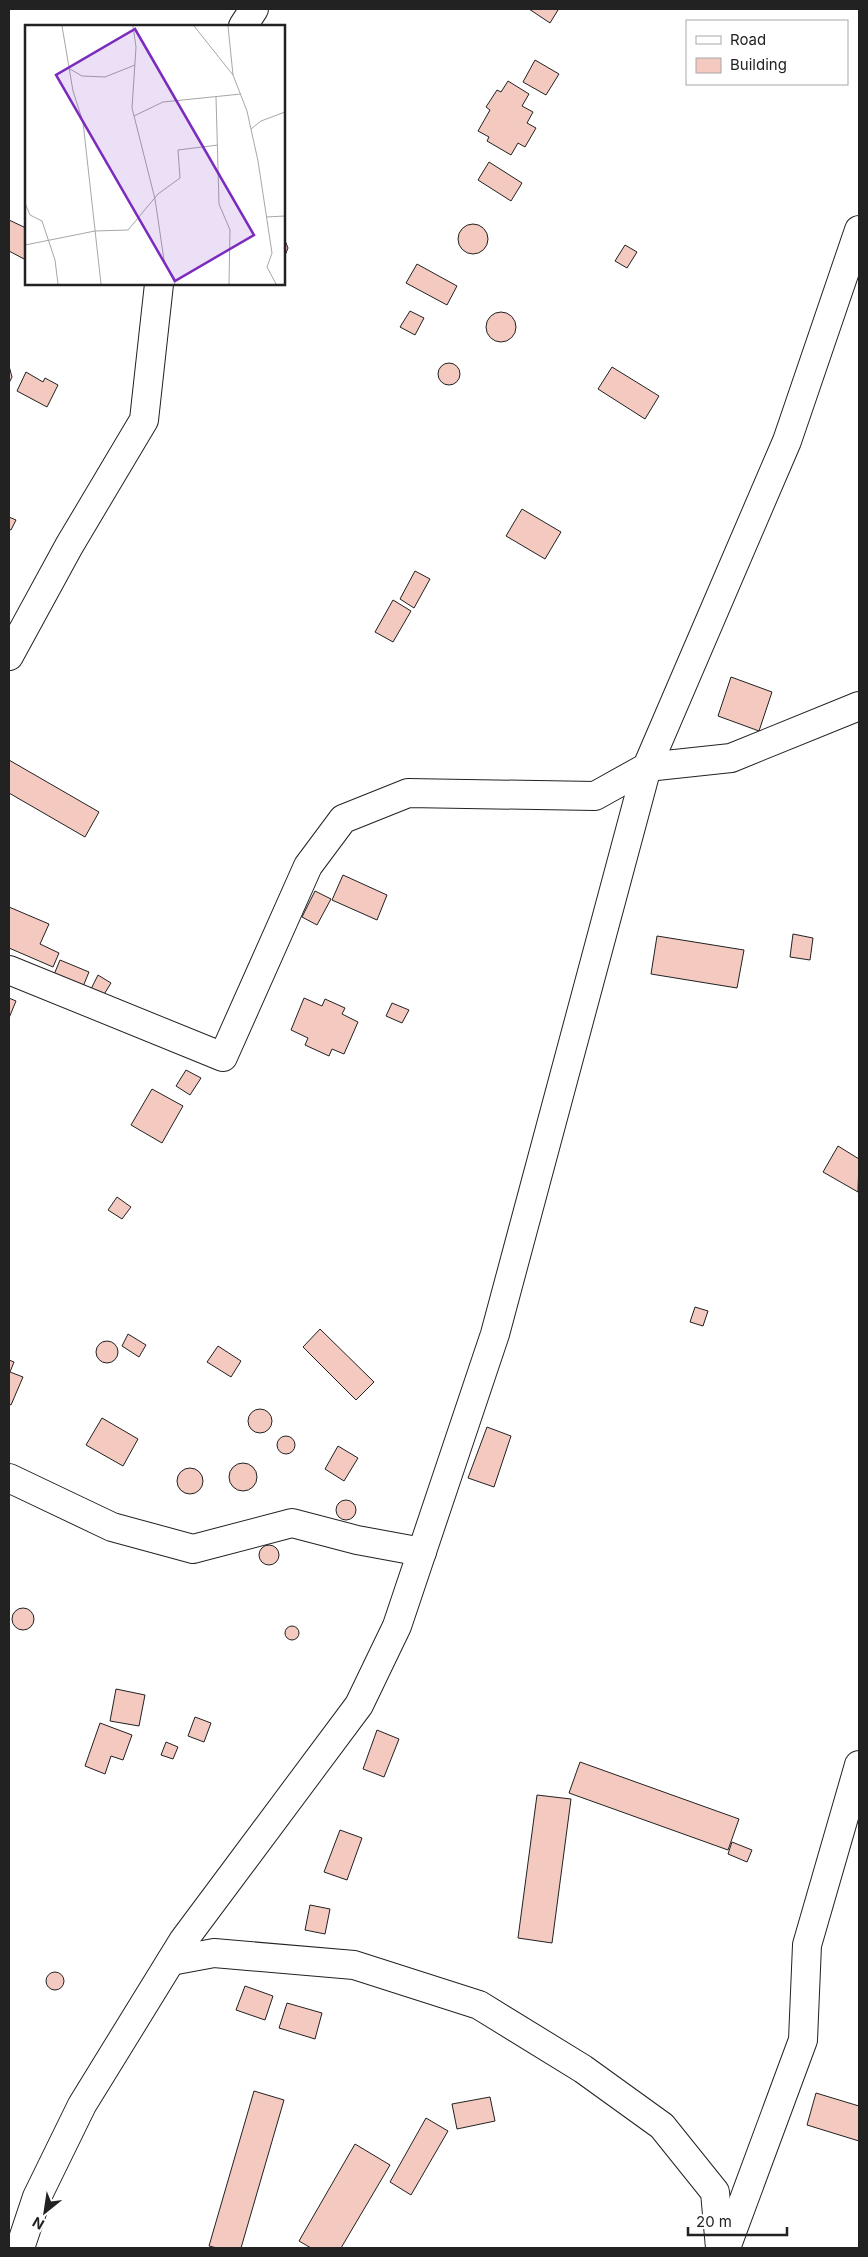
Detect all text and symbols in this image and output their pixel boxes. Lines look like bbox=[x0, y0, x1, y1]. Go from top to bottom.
legend bbox=[686, 20, 848, 85]
inset map bbox=[25, 25, 285, 285]
text: Road bbox=[730, 30, 766, 49]
text: Building bbox=[730, 55, 787, 74]
north arrow bbox=[20, 2187, 70, 2237]
scale bar bbox=[688, 2204, 787, 2236]
text: 20 m bbox=[696, 2212, 732, 2231]
text: N bbox=[29, 2214, 47, 2234]

